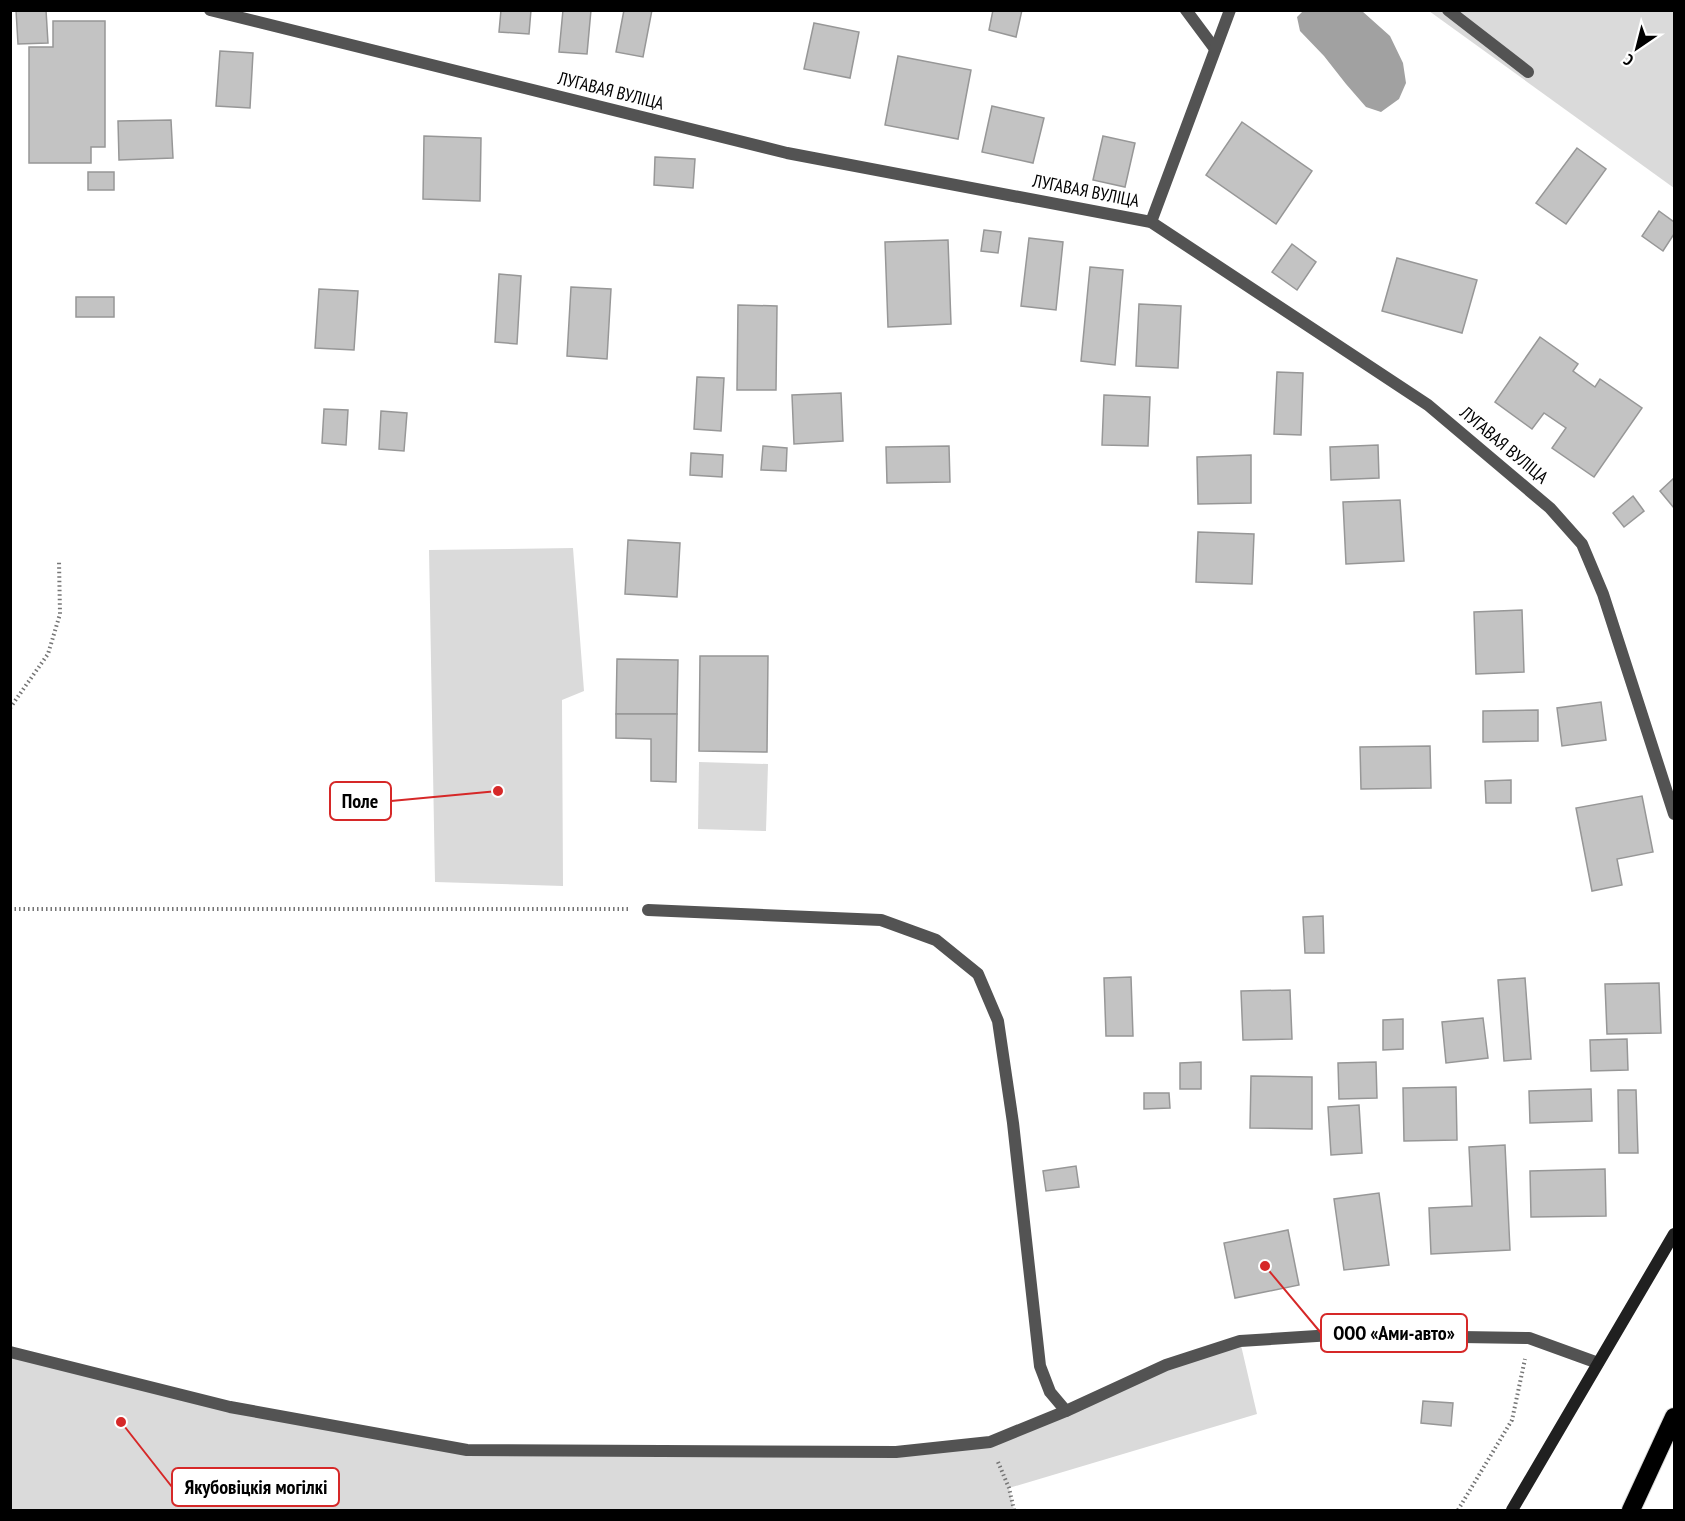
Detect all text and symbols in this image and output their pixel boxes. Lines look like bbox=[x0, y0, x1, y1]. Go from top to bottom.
north arrow bbox=[1607, 18, 1667, 78]
text: С bbox=[1619, 50, 1637, 71]
street label: ЛУГАВАЯ ВУЛІЦА bbox=[555, 66, 667, 115]
street label: ЛУГАВАЯ ВУЛІЦА bbox=[1030, 169, 1142, 212]
street label: ЛУГАВАЯ ВУЛІЦА bbox=[1455, 400, 1554, 489]
callout: Поле bbox=[330, 782, 391, 820]
text: Поле bbox=[342, 788, 378, 814]
callout: ООО «Ами-авто» bbox=[1321, 1314, 1467, 1352]
text: ООО «Ами-авто» bbox=[1333, 1320, 1455, 1346]
callout: Якубовіцкія могілкі bbox=[172, 1468, 339, 1506]
text: Якубовіцкія могілкі bbox=[185, 1474, 327, 1500]

